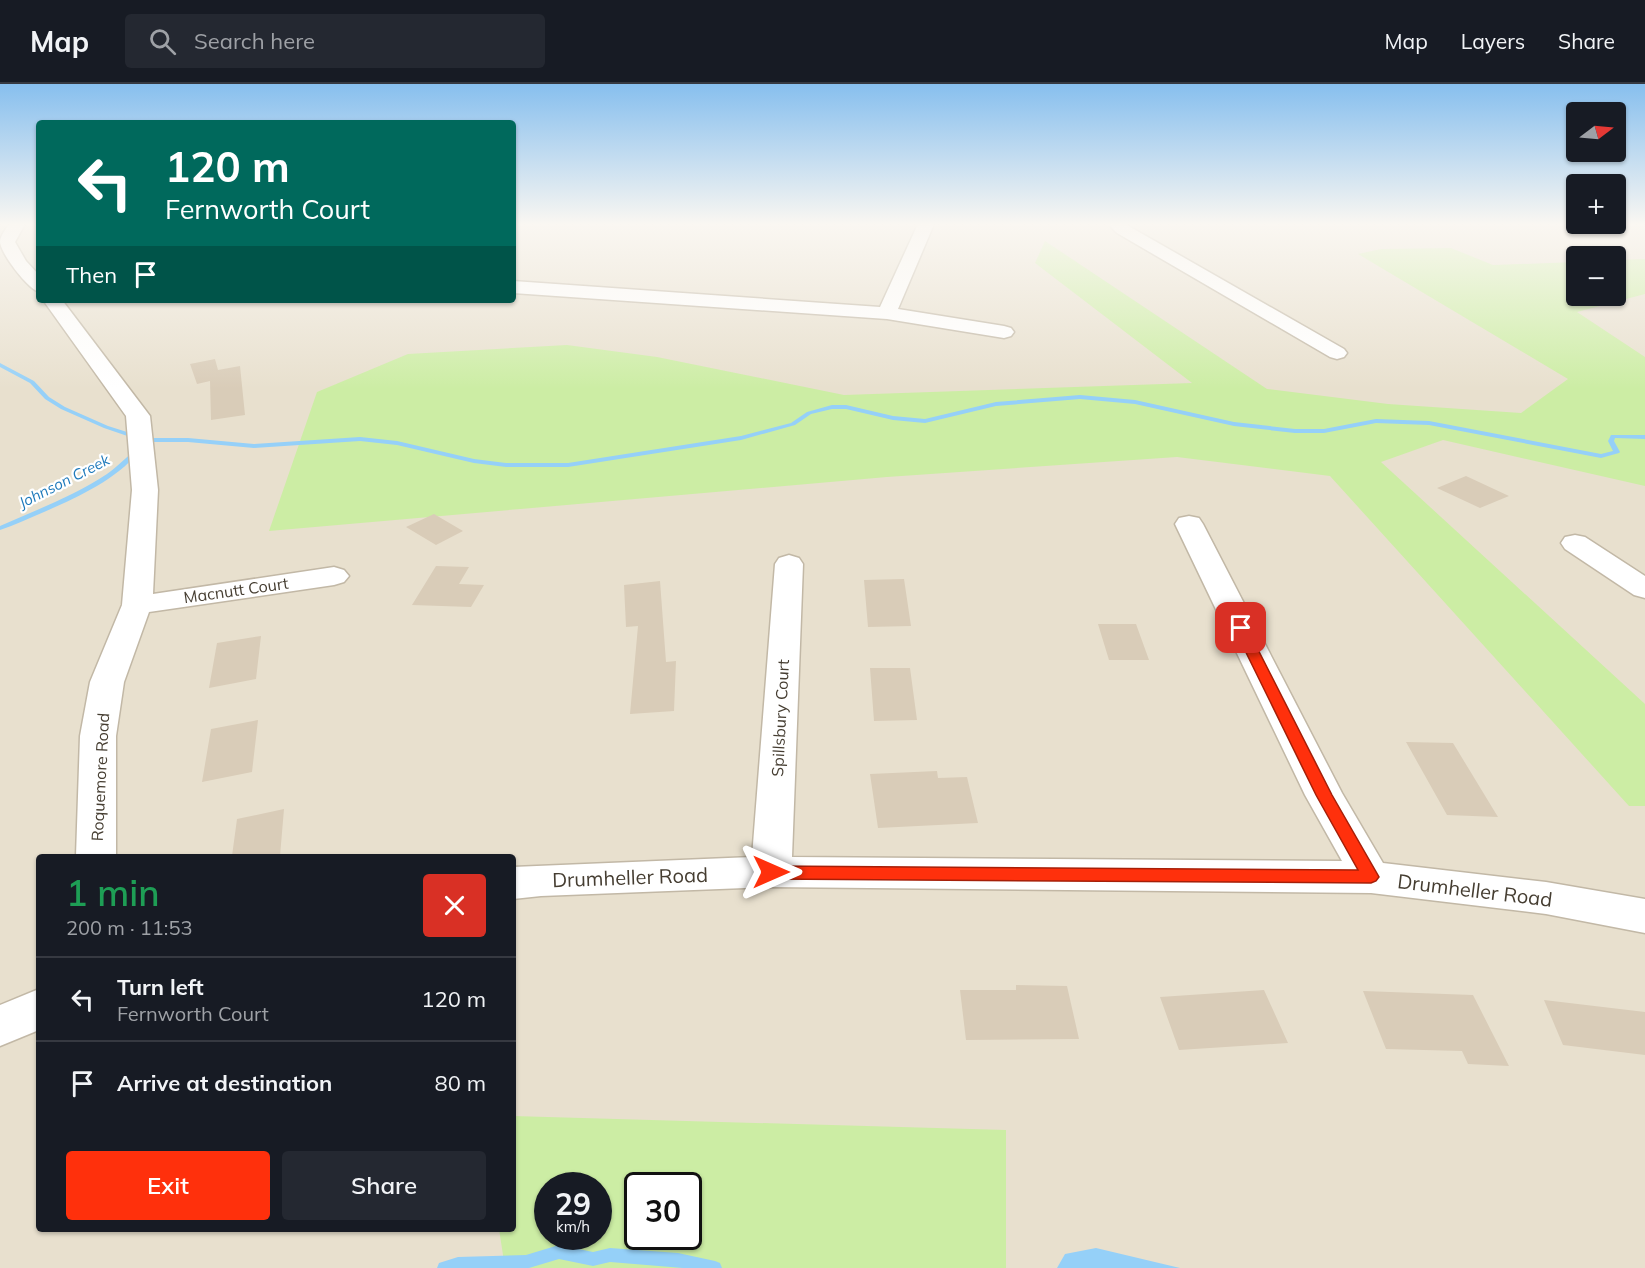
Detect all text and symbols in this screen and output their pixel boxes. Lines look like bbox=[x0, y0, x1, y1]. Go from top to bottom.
search box bbox=[125, 14, 545, 68]
text: Map bbox=[30, 24, 89, 59]
icon: search bbox=[146, 25, 179, 58]
text: Search here bbox=[194, 27, 315, 55]
text: Map bbox=[1385, 28, 1428, 54]
text: Layers bbox=[1461, 28, 1525, 54]
text: Share bbox=[1558, 28, 1615, 54]
north arrow bbox=[1566, 102, 1626, 162]
map controls bbox=[1566, 102, 1626, 306]
text: 120 m bbox=[165, 140, 290, 193]
icon: left bbox=[66, 144, 144, 222]
button: + bbox=[1566, 174, 1626, 234]
text: Fernworth Court bbox=[165, 192, 370, 226]
button: − bbox=[1566, 246, 1626, 306]
icon: arrive bbox=[129, 258, 162, 291]
text: Then bbox=[66, 261, 117, 289]
water label: Johnson Creek bbox=[14, 449, 114, 513]
street label: Macnutt Court bbox=[182, 573, 290, 607]
pin bbox=[1215, 602, 1266, 653]
icon: arrive bbox=[1224, 611, 1257, 644]
street label: Spillsbury Court bbox=[767, 659, 793, 777]
street label: Roquemore Road bbox=[87, 712, 113, 842]
position arrow bbox=[739, 840, 803, 904]
street label: Drumheller Road bbox=[552, 862, 708, 892]
street label: Drumheller Road bbox=[1396, 868, 1554, 912]
text: 1 min bbox=[66, 870, 160, 915]
button: close bbox=[423, 874, 486, 937]
text: 200 m · 11:53 bbox=[66, 915, 192, 940]
text: Turn left bbox=[117, 973, 204, 1001]
icon: left bbox=[66, 983, 99, 1016]
text: 120 m bbox=[421, 985, 486, 1013]
text: Fernworth Court bbox=[117, 1001, 269, 1026]
icon: arrive bbox=[66, 1067, 99, 1100]
text: Arrive at destination bbox=[117, 1069, 332, 1097]
text: 80 m bbox=[435, 1069, 486, 1097]
button: Exit bbox=[66, 1151, 270, 1220]
button: Share bbox=[282, 1151, 486, 1220]
speed limit sign: 30 bbox=[624, 1172, 702, 1250]
text: 29 bbox=[555, 1185, 591, 1223]
text: km/h bbox=[556, 1217, 590, 1236]

